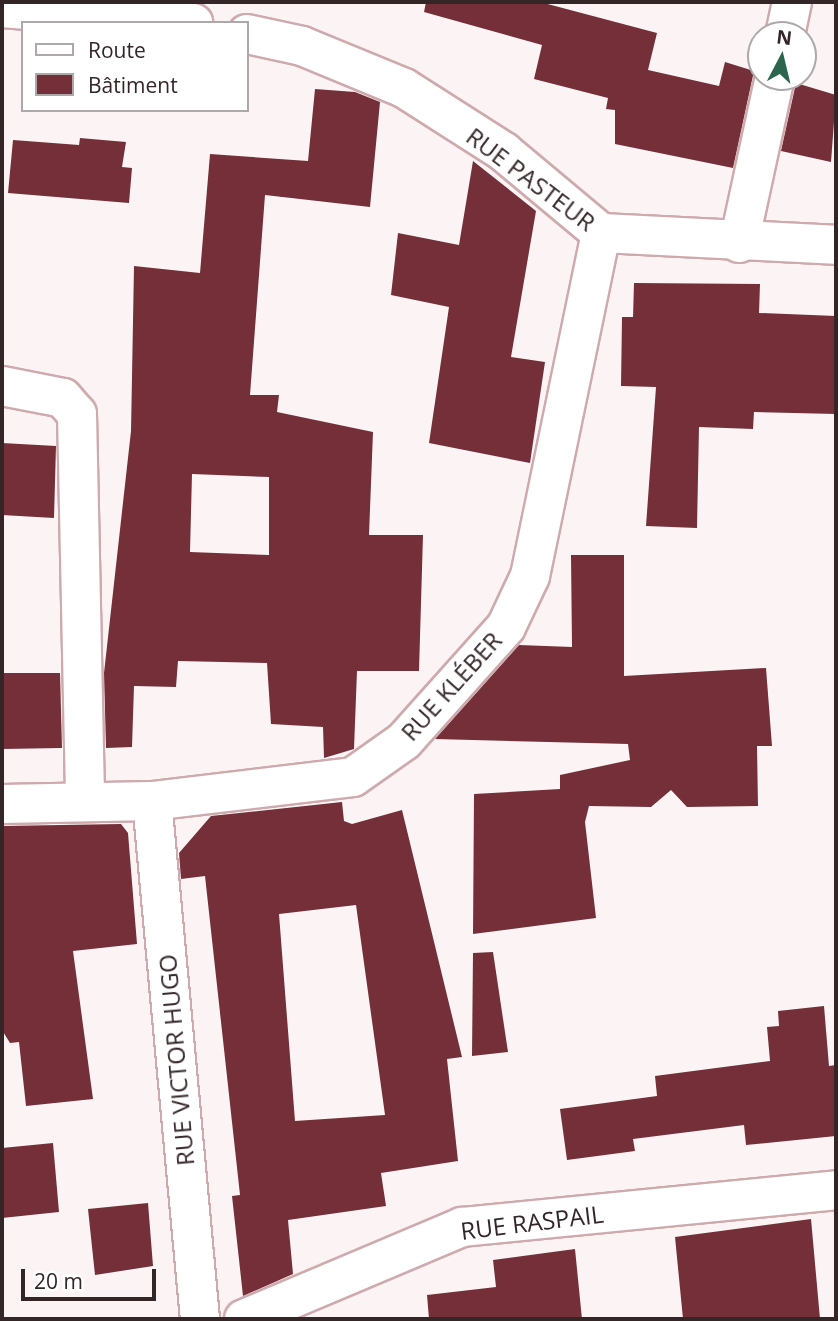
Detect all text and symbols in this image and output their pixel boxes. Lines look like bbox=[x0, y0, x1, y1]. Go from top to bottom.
legend bbox=[21, 21, 248, 112]
north arrow bbox=[747, 21, 817, 91]
text: N bbox=[775, 23, 794, 51]
text: Route bbox=[88, 36, 146, 64]
text: Bâtiment bbox=[88, 71, 178, 99]
street label: RUE PASTEUR bbox=[461, 121, 601, 237]
street label: RUE KLÉBER bbox=[395, 626, 507, 746]
street label: RUE VICTOR HUGO bbox=[152, 953, 200, 1167]
street label: RUE RASPAIL bbox=[459, 1199, 605, 1245]
scale bar bbox=[24, 1254, 159, 1298]
text: 20 m bbox=[34, 1267, 83, 1295]

